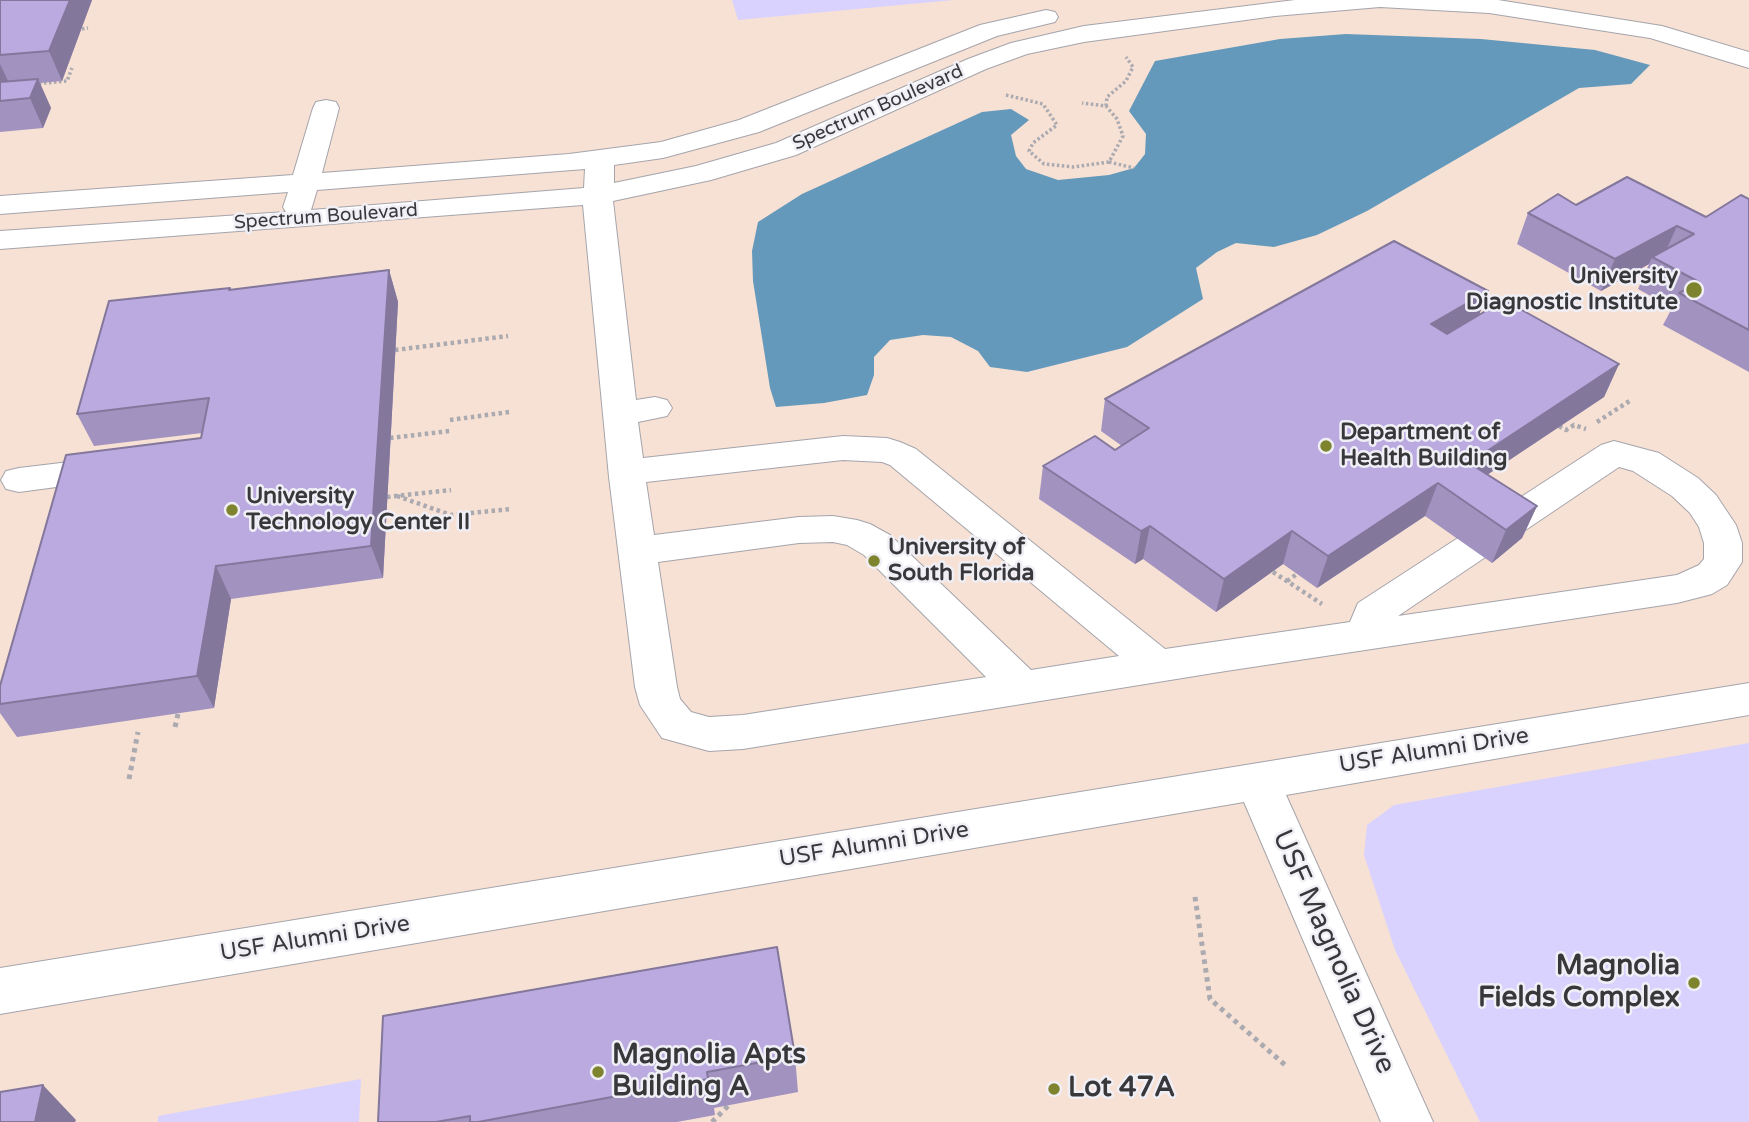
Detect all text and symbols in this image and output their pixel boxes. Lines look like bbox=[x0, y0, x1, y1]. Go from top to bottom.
street label: Spectrum Boulevard bbox=[789, 60, 967, 156]
street label: Spectrum Boulevard bbox=[233, 199, 419, 235]
place label: University Diagnostic Institute bbox=[1466, 263, 1678, 317]
marker: University Diagnostic Institute bbox=[1684, 280, 1704, 300]
place label: Department of Health Building bbox=[1340, 419, 1507, 473]
marker: Department of Health Building bbox=[1318, 438, 1334, 454]
place label: University Technology Center II bbox=[246, 483, 470, 537]
marker: University Technology Center II bbox=[224, 502, 240, 518]
place label: University of South Florida bbox=[888, 534, 1034, 588]
marker: University of South Florida bbox=[866, 553, 882, 569]
street label: USF Alumni Drive bbox=[1337, 722, 1531, 780]
street label: USF Alumni Drive bbox=[777, 816, 971, 874]
street label: USF Magnolia Drive bbox=[1264, 825, 1402, 1079]
street label: USF Alumni Drive bbox=[218, 910, 412, 968]
place label: Magnolia Fields Complex bbox=[1478, 950, 1680, 1016]
marker: Magnolia Fields Complex bbox=[1686, 975, 1702, 991]
place label: Magnolia Apts Building A bbox=[612, 1039, 806, 1105]
marker: Magnolia Apts Building A bbox=[590, 1064, 606, 1080]
place label: Lot 47A bbox=[1068, 1072, 1175, 1106]
marker: Lot 47A bbox=[1046, 1081, 1062, 1097]

